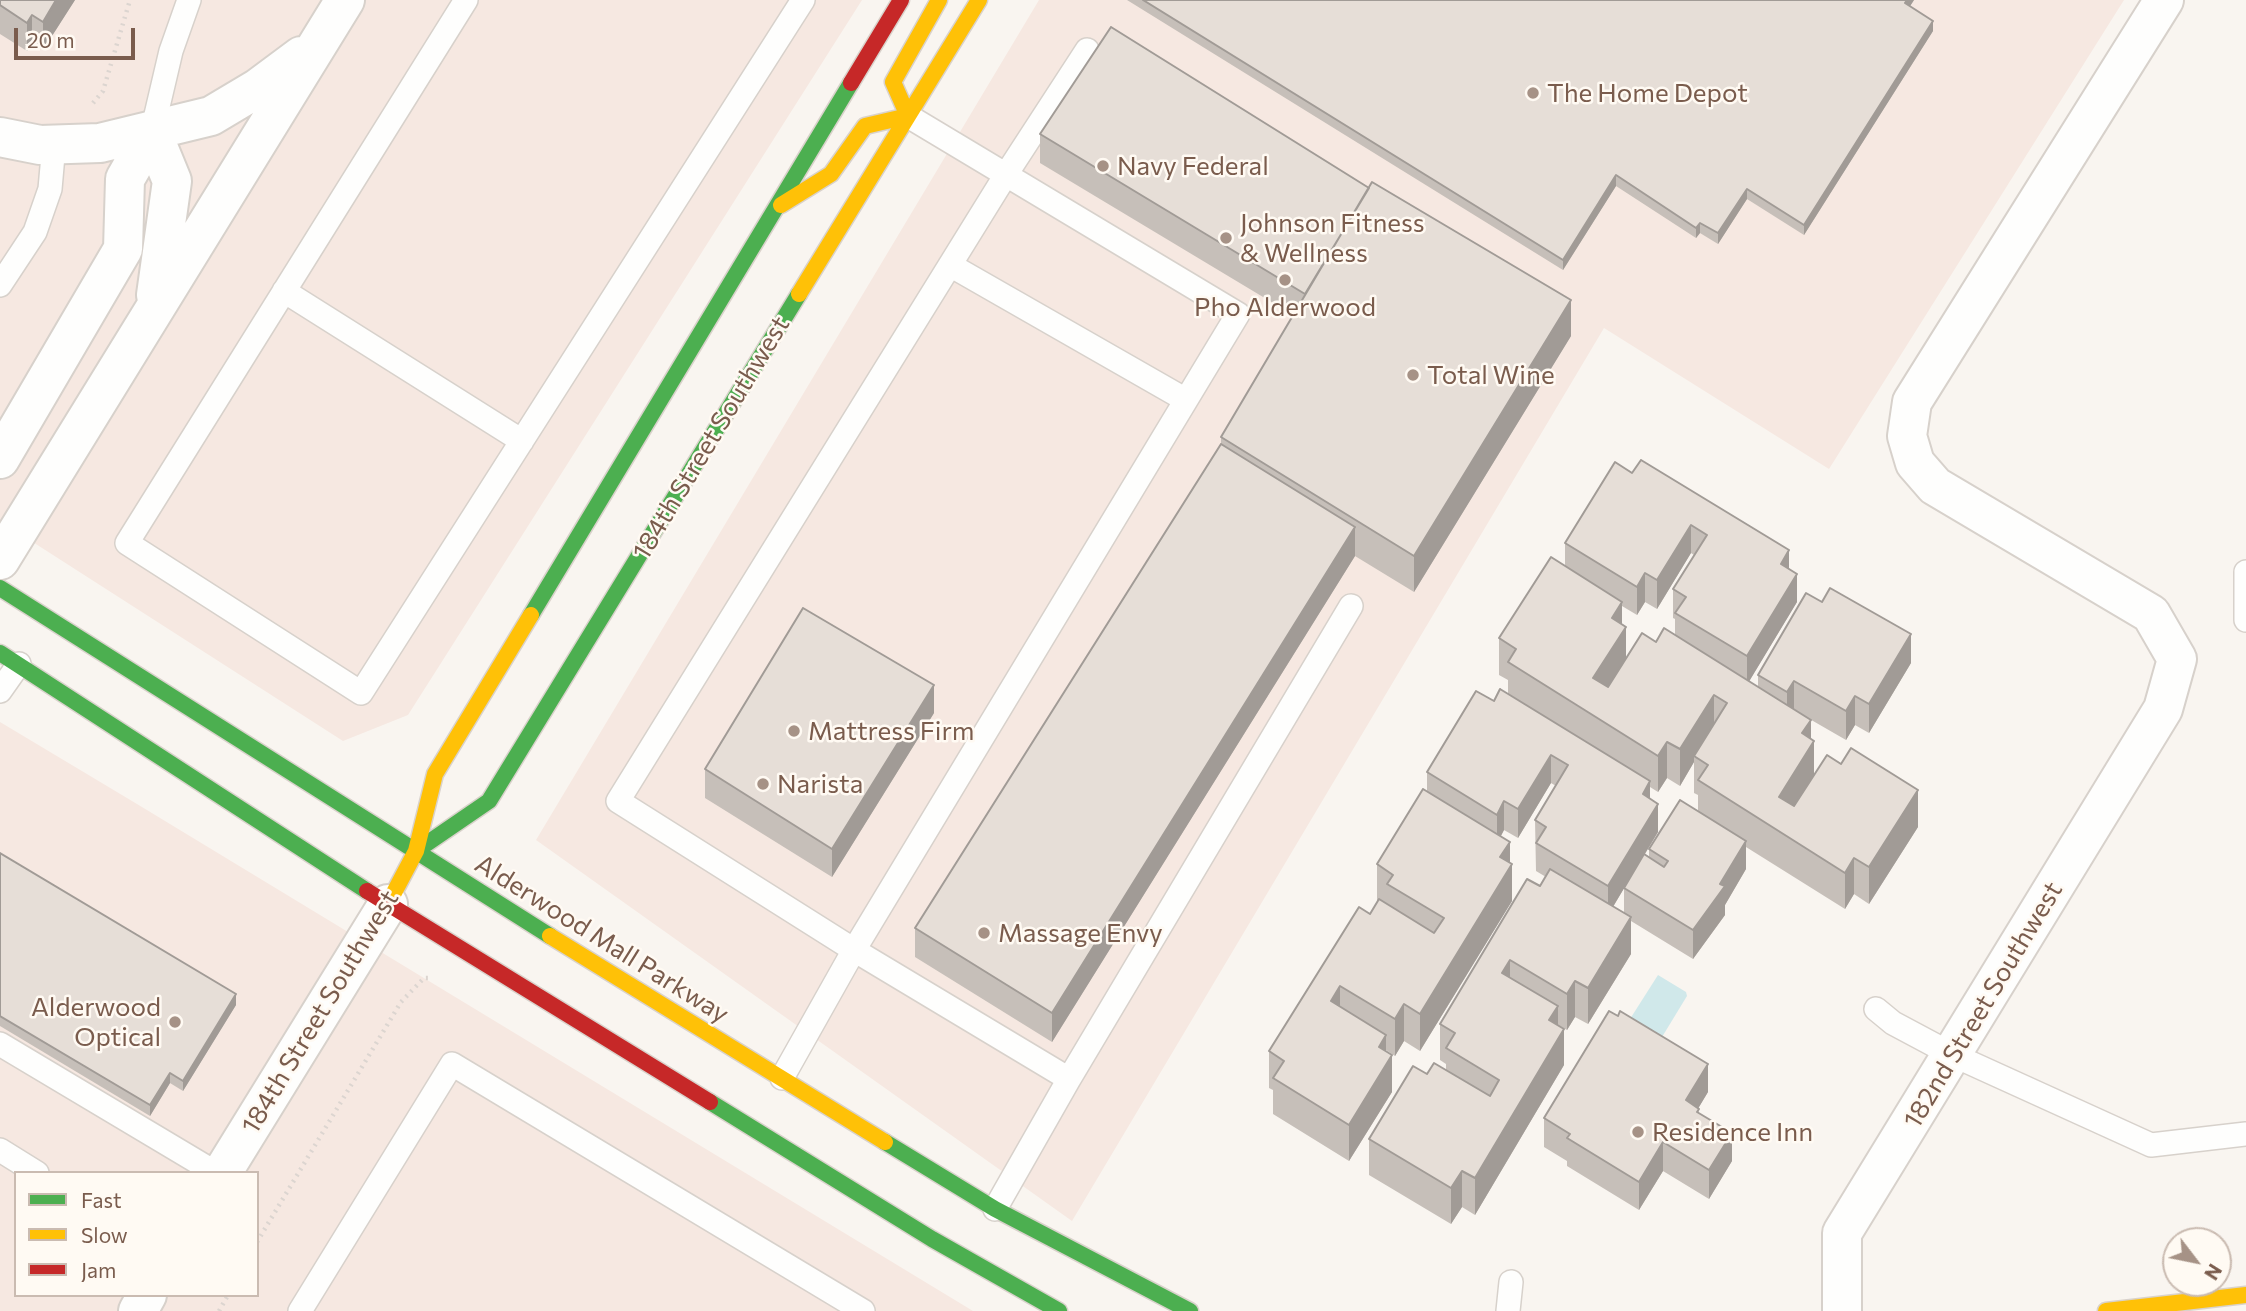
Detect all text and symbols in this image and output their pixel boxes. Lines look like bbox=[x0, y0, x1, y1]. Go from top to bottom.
scale bar bbox=[18, 14, 138, 58]
text: 20 m bbox=[27, 27, 75, 52]
place label: The Home Depot bbox=[1547, 77, 1748, 109]
marker: The Home Depot bbox=[1525, 85, 1541, 101]
place label: Navy Federal bbox=[1117, 150, 1269, 182]
marker: Navy Federal bbox=[1095, 158, 1111, 174]
place label: Johnson Fitness & Wellness bbox=[1240, 207, 1425, 268]
marker: Johnson Fitness & Wellness bbox=[1218, 230, 1234, 246]
marker: Pho Alderwood bbox=[1277, 272, 1293, 288]
place label: Pho Alderwood bbox=[1194, 291, 1376, 323]
street label: 184th Street Southwest bbox=[626, 311, 796, 565]
place label: Total Wine bbox=[1427, 359, 1555, 391]
marker: Total Wine bbox=[1405, 367, 1421, 383]
place label: Mattress Firm bbox=[808, 715, 974, 747]
marker: Mattress Firm bbox=[786, 723, 802, 739]
place label: Narista bbox=[777, 768, 863, 800]
marker: Narista bbox=[755, 776, 771, 792]
street label: Alderwood Mall Parkway bbox=[469, 848, 735, 1030]
street label: 182nd Street Southwest bbox=[1897, 876, 2069, 1134]
street label: 184th Street Southwest bbox=[235, 885, 405, 1139]
place label: Massage Envy bbox=[998, 917, 1163, 949]
marker: Massage Envy bbox=[976, 925, 992, 941]
place label: Alderwood Optical bbox=[31, 991, 161, 1052]
marker: Alderwood Optical bbox=[167, 1014, 183, 1030]
place label: Residence Inn bbox=[1652, 1116, 1813, 1148]
marker: Residence Inn bbox=[1630, 1124, 1646, 1140]
legend bbox=[14, 1171, 259, 1297]
text: Fast bbox=[81, 1187, 122, 1212]
text: Slow bbox=[81, 1222, 128, 1247]
north arrow bbox=[2162, 1227, 2232, 1297]
text: Jam bbox=[81, 1257, 116, 1282]
text: N bbox=[2200, 1260, 2227, 1284]

